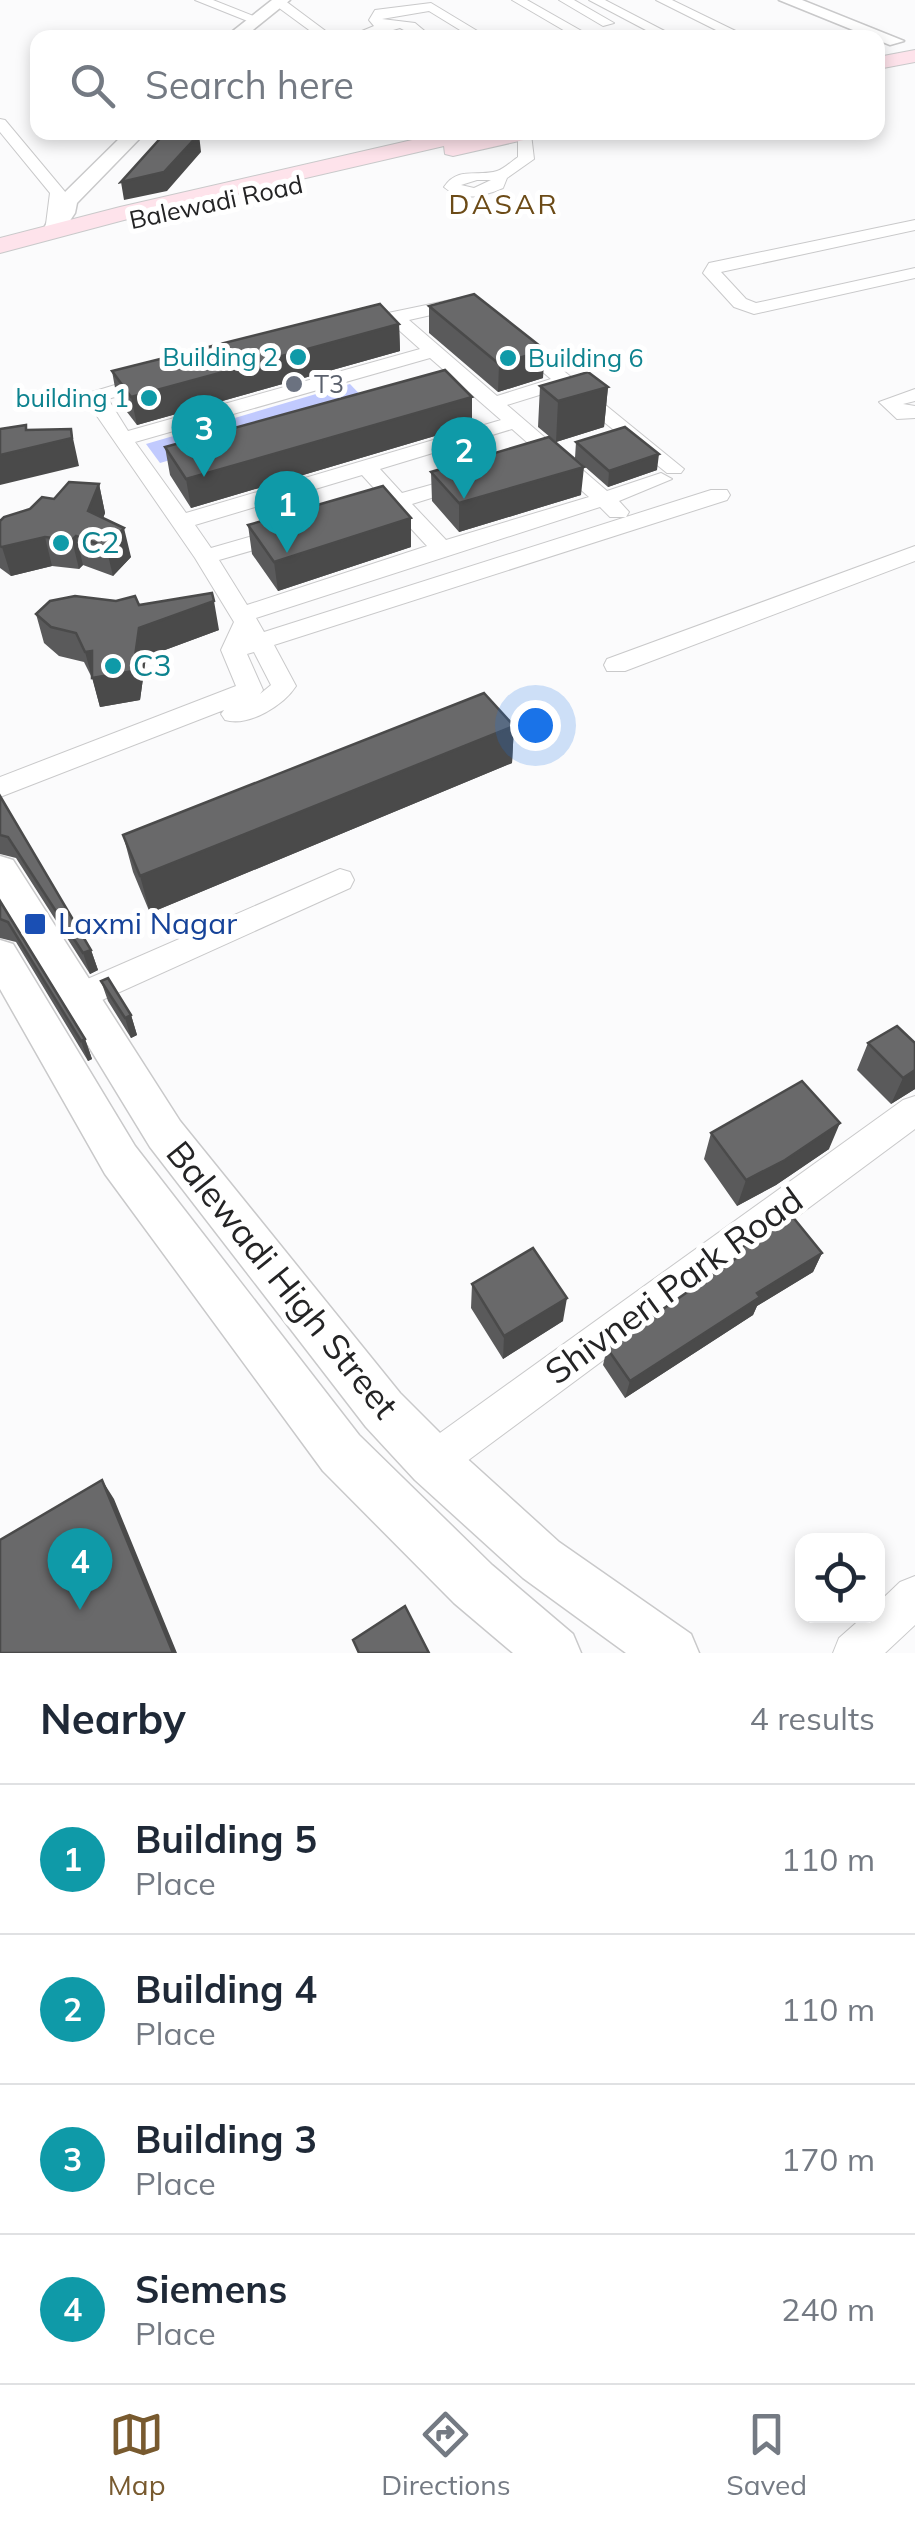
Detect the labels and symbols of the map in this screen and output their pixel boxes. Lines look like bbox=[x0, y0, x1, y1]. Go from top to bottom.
street label: Balewadi Road bbox=[126, 168, 306, 235]
district label: DASAR bbox=[449, 186, 559, 221]
place label: Building 2 bbox=[162, 341, 278, 372]
place label: Building 6 bbox=[528, 342, 644, 373]
marker: Building 2 bbox=[287, 346, 309, 368]
marker: Building 6 bbox=[497, 347, 519, 369]
place label: T3 bbox=[314, 368, 344, 399]
marker: T3 bbox=[283, 373, 305, 395]
place label: building 1 bbox=[15, 382, 129, 413]
marker: building 1 bbox=[138, 387, 160, 409]
pin: 3 bbox=[172, 394, 236, 477]
pin: 2 bbox=[432, 416, 496, 499]
pin: 1 bbox=[254, 470, 320, 553]
place label: C2 bbox=[81, 523, 120, 561]
marker: C2 bbox=[50, 532, 72, 554]
place label: C3 bbox=[133, 646, 172, 684]
marker: C3 bbox=[102, 655, 124, 677]
your location bbox=[510, 700, 561, 751]
place label: Laxmi Nagar bbox=[58, 904, 237, 942]
marker: Laxmi Nagar bbox=[22, 911, 48, 937]
street label: Balewadi High Street bbox=[157, 1132, 408, 1427]
street label: Shivneri Park Road bbox=[536, 1177, 811, 1393]
pin: 4 bbox=[48, 1528, 112, 1610]

